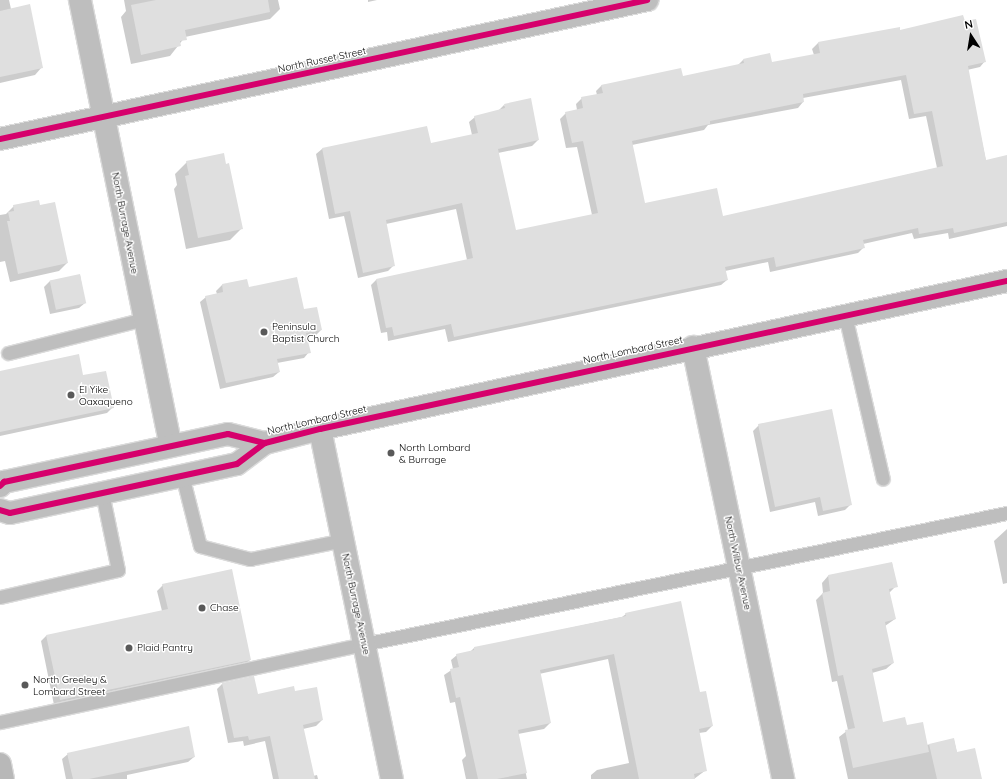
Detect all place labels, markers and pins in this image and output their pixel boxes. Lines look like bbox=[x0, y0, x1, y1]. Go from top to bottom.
place label: Peninsula Baptist Church bbox=[272, 320, 339, 344]
marker: Peninsula Baptist Church bbox=[259, 327, 269, 337]
place label: El Yike Oaxaqueno bbox=[79, 383, 133, 406]
marker: El Yike Oaxaqueno bbox=[66, 390, 76, 400]
place label: North Lombard & Burrage bbox=[399, 441, 470, 464]
marker: North Lombard & Burrage bbox=[386, 448, 396, 458]
place label: Chase bbox=[210, 602, 239, 614]
marker: Chase bbox=[197, 603, 207, 613]
place label: Plaid Pantry bbox=[137, 642, 193, 654]
marker: Plaid Pantry bbox=[124, 643, 134, 653]
place label: North Greeley & Lombard Street bbox=[33, 673, 107, 696]
marker: North Greeley & Lombard Street bbox=[20, 680, 30, 690]

